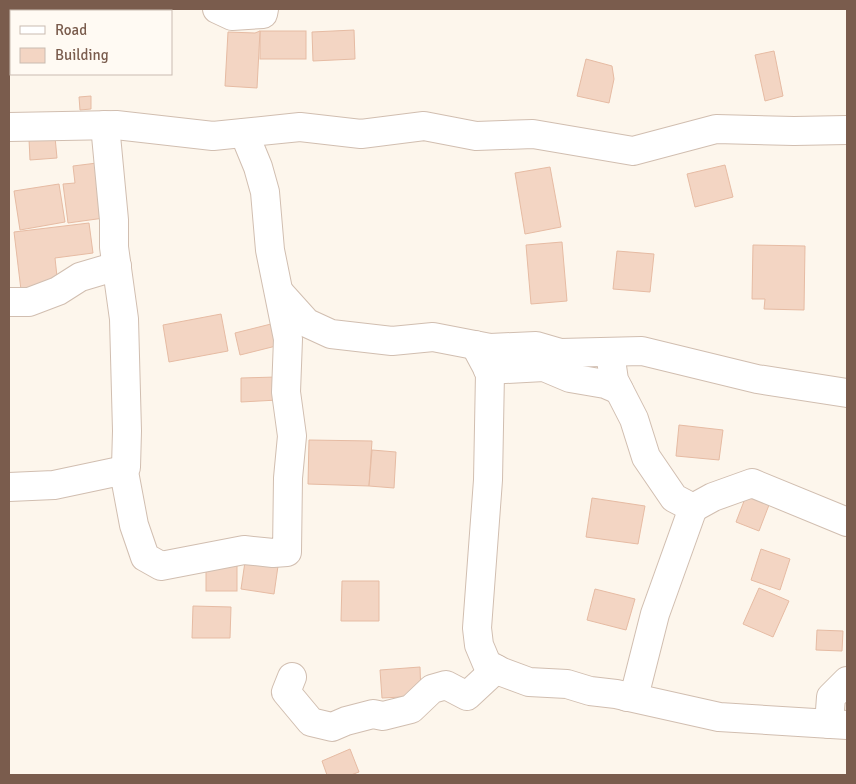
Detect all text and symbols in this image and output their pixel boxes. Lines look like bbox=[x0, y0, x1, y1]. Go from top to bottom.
legend bbox=[10, 10, 172, 75]
text: Road bbox=[55, 21, 87, 39]
text: Building bbox=[55, 46, 109, 64]

